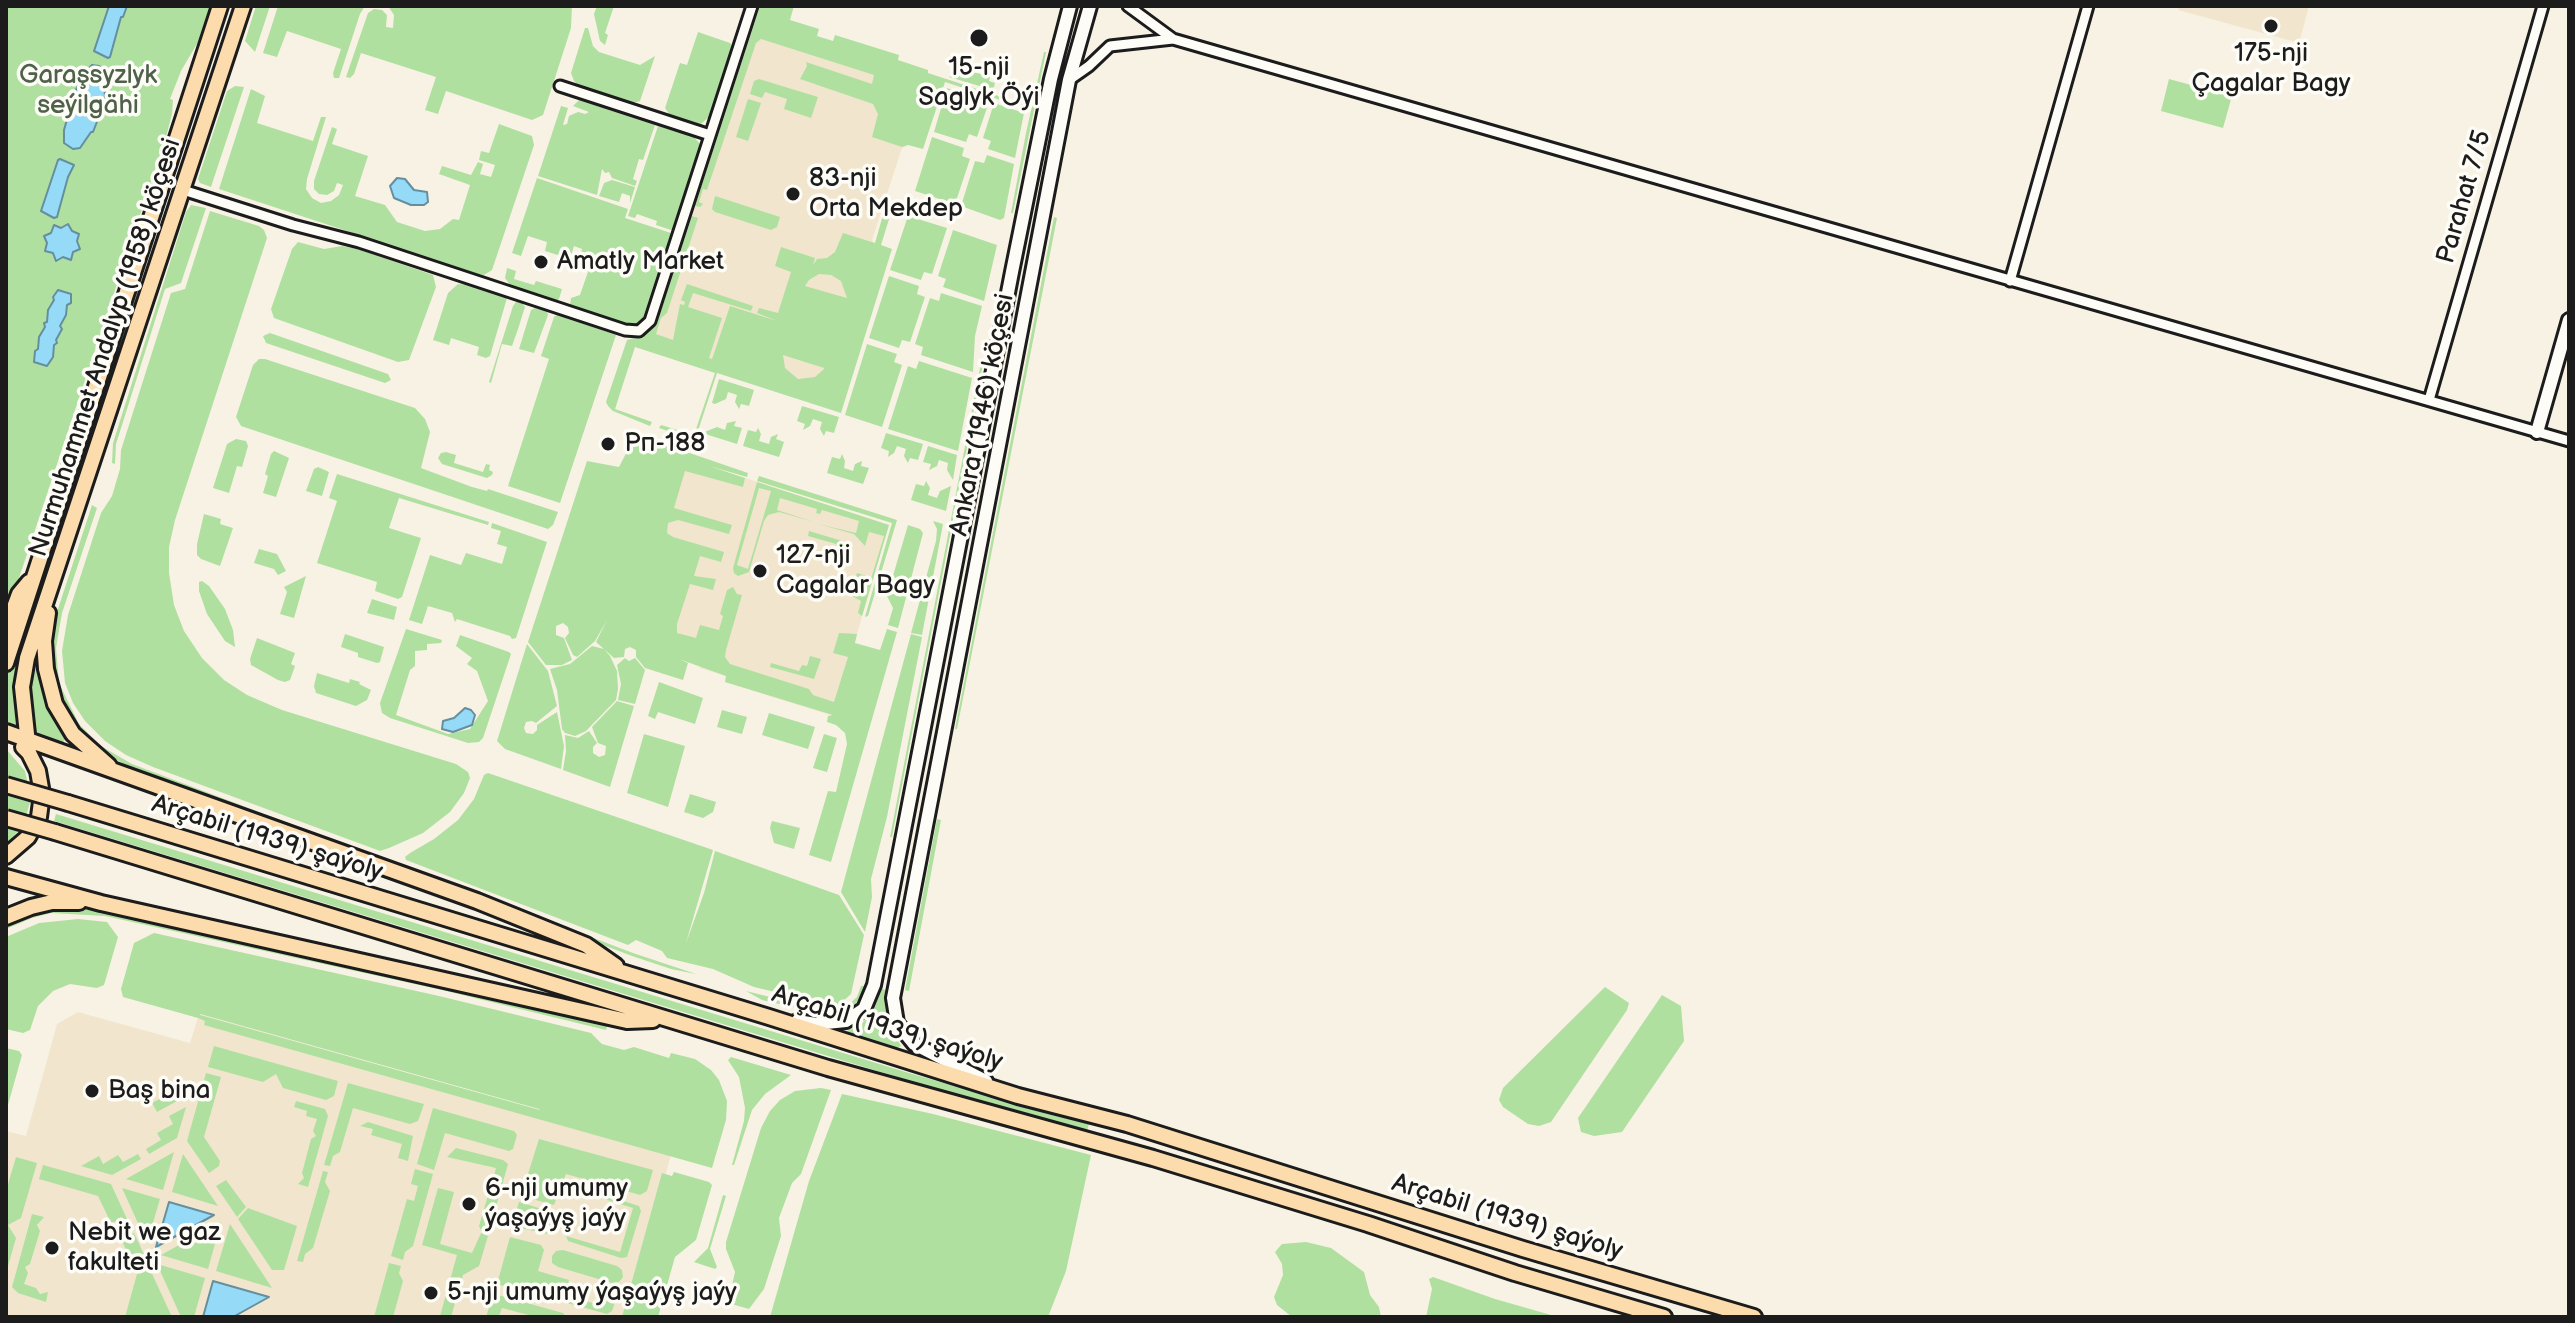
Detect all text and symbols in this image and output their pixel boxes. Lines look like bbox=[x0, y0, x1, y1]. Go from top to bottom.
marker: 175-nji Çagalar Bagy bbox=[2262, 17, 2280, 35]
marker: 15-nji Saglyk Öýi bbox=[968, 27, 990, 49]
place label: 175-nji Çagalar Bagy bbox=[2192, 38, 2350, 100]
place label: 15-nji Saglyk Öýi bbox=[918, 52, 1040, 114]
park label: Garaşsyzlyk seýilgähi bbox=[19, 60, 157, 122]
street label: Parahat 7/5 bbox=[2431, 127, 2499, 267]
street label: Nurmuhammet Andalyp (1958) köçesi bbox=[24, 135, 188, 561]
place label: 83-nji Orta Mekdep bbox=[809, 163, 963, 224]
marker: 83-nji Orta Mekdep bbox=[784, 185, 802, 203]
place label: Amatly Market bbox=[557, 246, 724, 278]
marker: Amatly Market bbox=[532, 253, 550, 271]
street label: Ankara (1946) köçesi bbox=[944, 291, 1022, 539]
place label: Рп-188 bbox=[624, 428, 705, 460]
marker: Рп-188 bbox=[599, 435, 617, 453]
place label: 127-nji Cagalar Bagy bbox=[776, 540, 935, 602]
marker: 127-nji Cagalar Bagy bbox=[751, 562, 769, 580]
street label: Arçabil (1939) şaýoly bbox=[148, 789, 386, 889]
street label: Arçabil (1939) şaýoly bbox=[768, 979, 1006, 1079]
place label: Baş bina bbox=[108, 1075, 211, 1107]
marker: Baş bina bbox=[83, 1082, 101, 1100]
street label: Arçabil (1939) şaýoly bbox=[1388, 1168, 1626, 1268]
place label: 6-nji umumy ýaşaýyş jaýy bbox=[485, 1173, 628, 1234]
marker: 6-nji umumy ýaşaýyş jaýy bbox=[460, 1195, 478, 1213]
place label: Nebit we gaz fakulteti bbox=[68, 1217, 221, 1278]
marker: Nebit we gaz fakulteti bbox=[43, 1239, 61, 1257]
place label: 5-nji umumy ýaşaýyş jaýy bbox=[447, 1277, 737, 1309]
marker: 5-nji umumy ýaşaýyş jaýy bbox=[422, 1284, 440, 1302]

